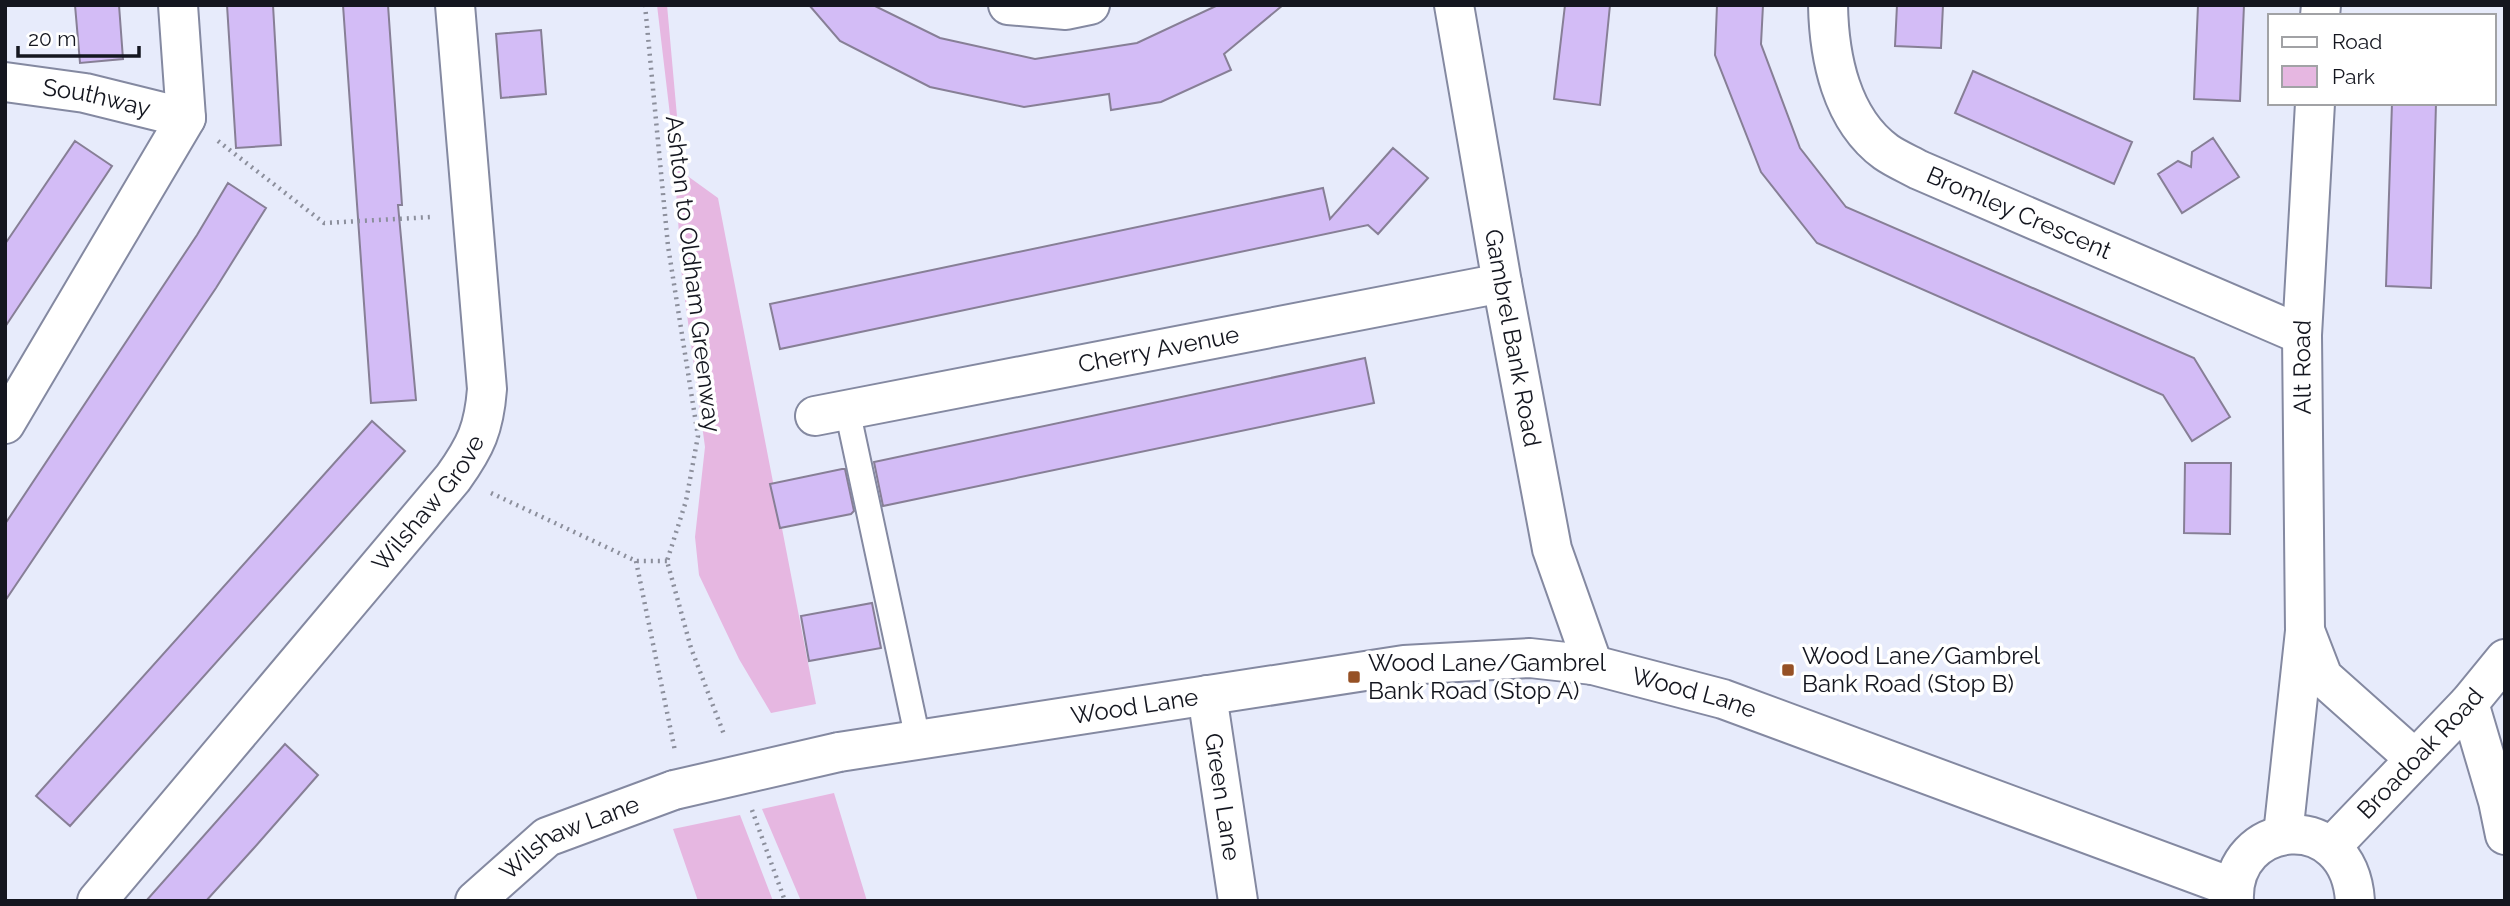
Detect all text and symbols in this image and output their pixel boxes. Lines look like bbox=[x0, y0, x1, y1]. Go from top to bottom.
scale bar bbox=[18, 14, 138, 58]
legend bbox=[2268, 14, 2496, 105]
text: 20 m bbox=[28, 26, 76, 51]
text: Road bbox=[2332, 29, 2382, 54]
text: Park bbox=[2332, 64, 2375, 89]
street label: Southway bbox=[41, 72, 154, 123]
street label: Ashton to Oldham Greenway bbox=[660, 114, 727, 434]
street label: Bromley Crescent bbox=[1922, 160, 2116, 265]
street label: Gambrel Bank Road bbox=[1479, 227, 1547, 449]
street label: Cherry Avenue bbox=[1076, 319, 1242, 379]
street label: Alt Road bbox=[2287, 319, 2317, 415]
street label: Wilshaw Grove bbox=[366, 430, 490, 577]
place label: Wood Lane/Gambrel Bank Road (Stop B) bbox=[1802, 641, 2040, 698]
place label: Wood Lane/Gambrel Bank Road (Stop A) bbox=[1368, 648, 1606, 705]
street label: Wood Lane bbox=[1629, 661, 1761, 724]
marker: Wood Lane/Gambrel Bank Road (Stop B) bbox=[1780, 662, 1796, 678]
marker: Wood Lane/Gambrel Bank Road (Stop A) bbox=[1346, 669, 1362, 685]
street label: Wood Lane bbox=[1069, 682, 1200, 730]
street label: Broadoak Road bbox=[2351, 682, 2489, 825]
street label: Green Lane bbox=[1199, 731, 1247, 863]
street label: Wilshaw Lane bbox=[494, 789, 643, 886]

